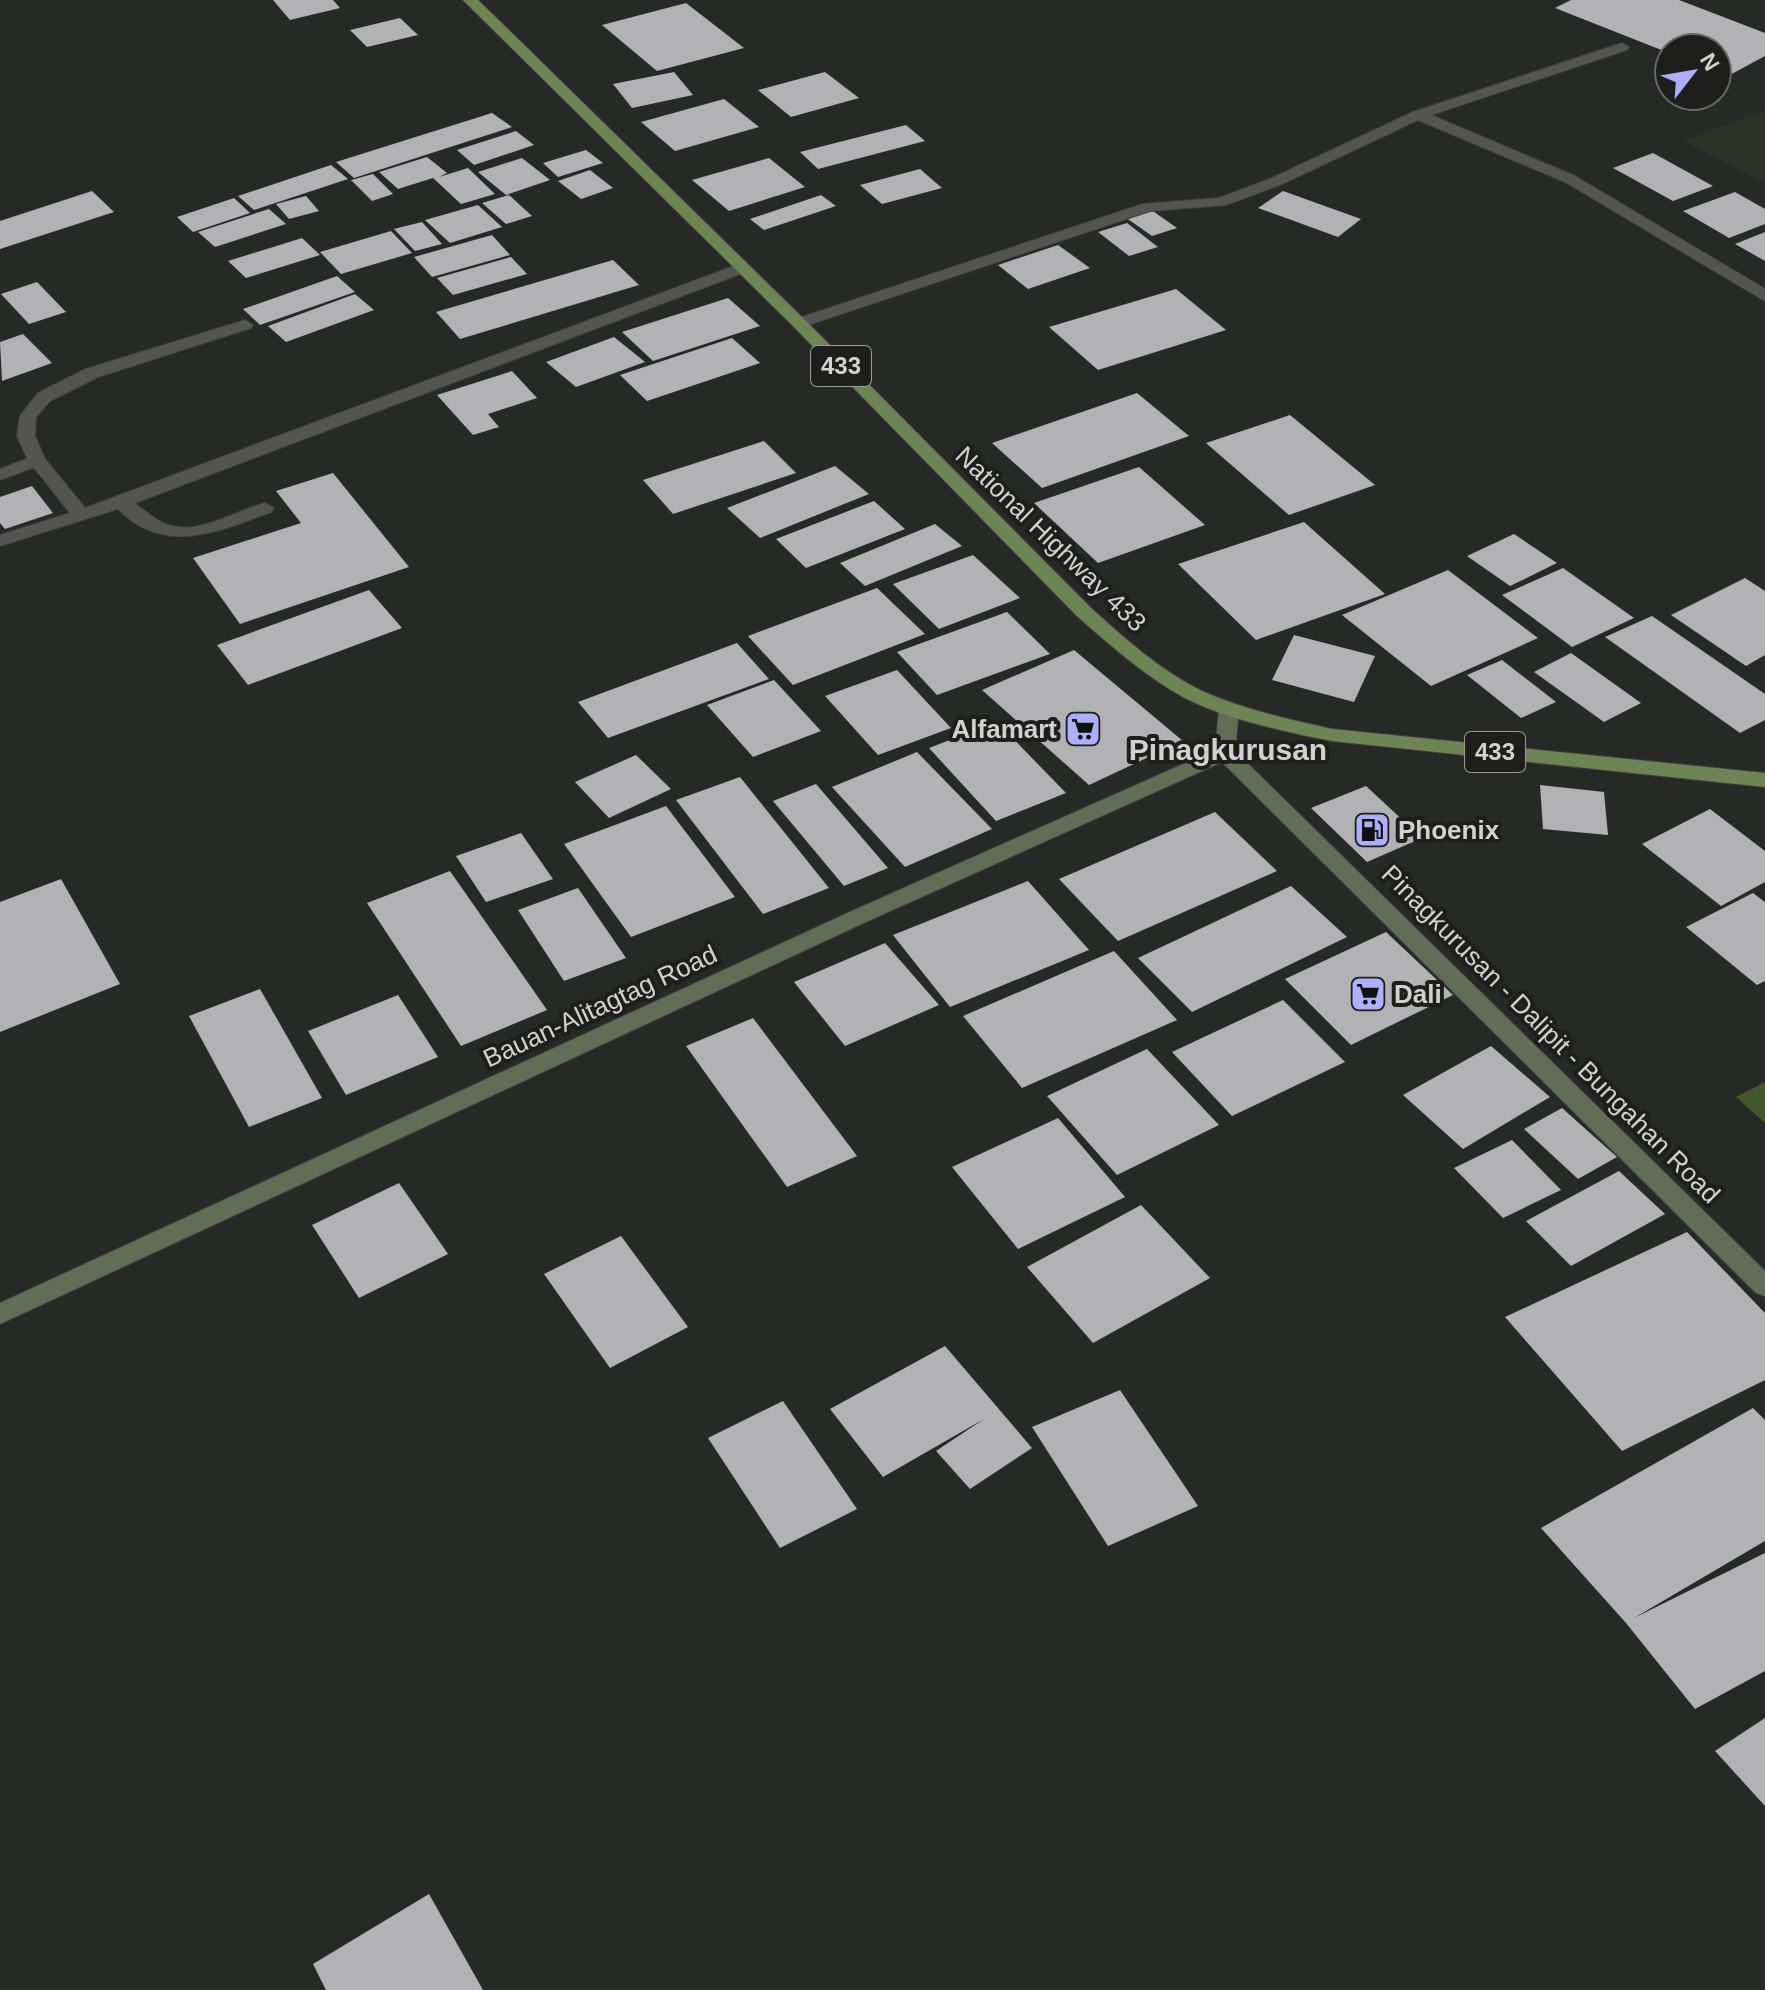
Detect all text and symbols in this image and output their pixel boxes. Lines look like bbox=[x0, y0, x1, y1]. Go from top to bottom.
north arrow bbox=[1653, 32, 1733, 112]
text: N bbox=[1695, 49, 1725, 75]
road number: 433 bbox=[811, 346, 871, 386]
street label: National Highway 433 bbox=[950, 440, 1152, 638]
supermarket icon: Alfamart bbox=[1064, 710, 1102, 748]
place label: Alfamart bbox=[952, 714, 1057, 744]
road number: 433 bbox=[1465, 732, 1525, 772]
district label: Pinagkurusan bbox=[1129, 733, 1327, 766]
fuel station icon: Phoenix bbox=[1353, 811, 1391, 849]
place label: Phoenix bbox=[1398, 815, 1500, 845]
street label: Pinagkurusan - Dalipit - Bungahan Road bbox=[1376, 859, 1726, 1209]
street label: Bauan-Alitagtag Road bbox=[478, 939, 722, 1073]
supermarket icon: Dali bbox=[1349, 975, 1387, 1013]
place label: Dali bbox=[1394, 979, 1442, 1009]

